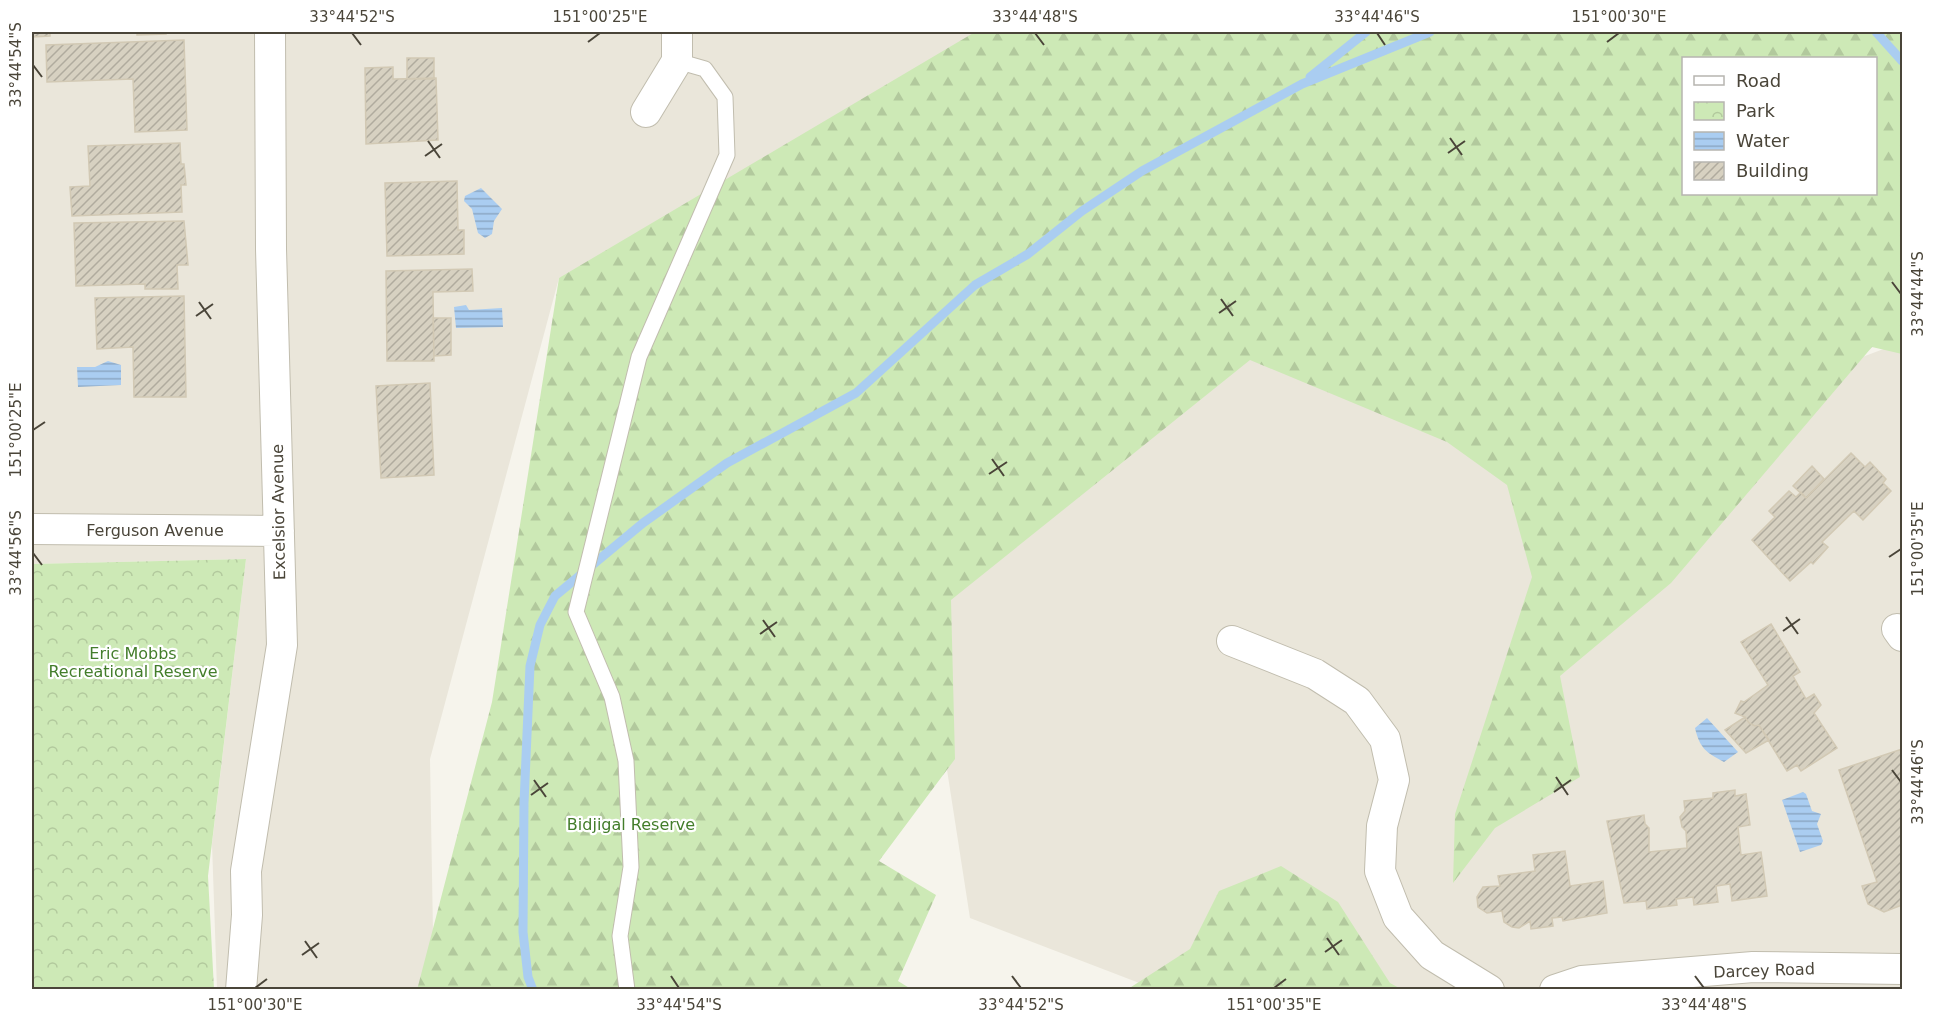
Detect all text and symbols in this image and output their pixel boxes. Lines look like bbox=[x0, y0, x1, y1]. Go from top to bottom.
text: 33°44'52"S bbox=[309, 8, 395, 26]
text: 151°00'25"E bbox=[553, 8, 647, 26]
text: 33°44'48"S bbox=[992, 8, 1078, 26]
text: 33°44'46"S bbox=[1334, 8, 1420, 26]
text: 151°00'30"E bbox=[1572, 8, 1666, 26]
text: 33°44'54"S bbox=[7, 22, 25, 108]
legend bbox=[1682, 57, 1877, 195]
text: Road bbox=[1736, 70, 1781, 91]
text: Park bbox=[1736, 100, 1775, 121]
text: Water bbox=[1736, 130, 1790, 151]
text: Building bbox=[1736, 160, 1809, 181]
text: 33°44'44"S bbox=[1909, 251, 1927, 337]
text: 151°00'25"E bbox=[7, 383, 25, 477]
street label: Excelsior Avenue bbox=[268, 444, 289, 580]
text: 151°00'35"E bbox=[1909, 502, 1927, 596]
text: 33°44'56"S bbox=[7, 510, 25, 596]
street label: Ferguson Avenue bbox=[86, 521, 224, 540]
park label: Eric Mobbs Recreational Reserve bbox=[48, 644, 218, 681]
text: 33°44'46"S bbox=[1909, 739, 1927, 825]
park label: Bidjigal Reserve bbox=[567, 815, 695, 834]
street label: Darcey Road bbox=[1713, 959, 1815, 982]
text: 151°00'30"E bbox=[208, 996, 302, 1014]
text: 33°44'54"S bbox=[636, 996, 722, 1014]
text: 33°44'52"S bbox=[978, 996, 1064, 1014]
text: 151°00'35"E bbox=[1227, 996, 1321, 1014]
text: 33°44'48"S bbox=[1661, 996, 1747, 1014]

